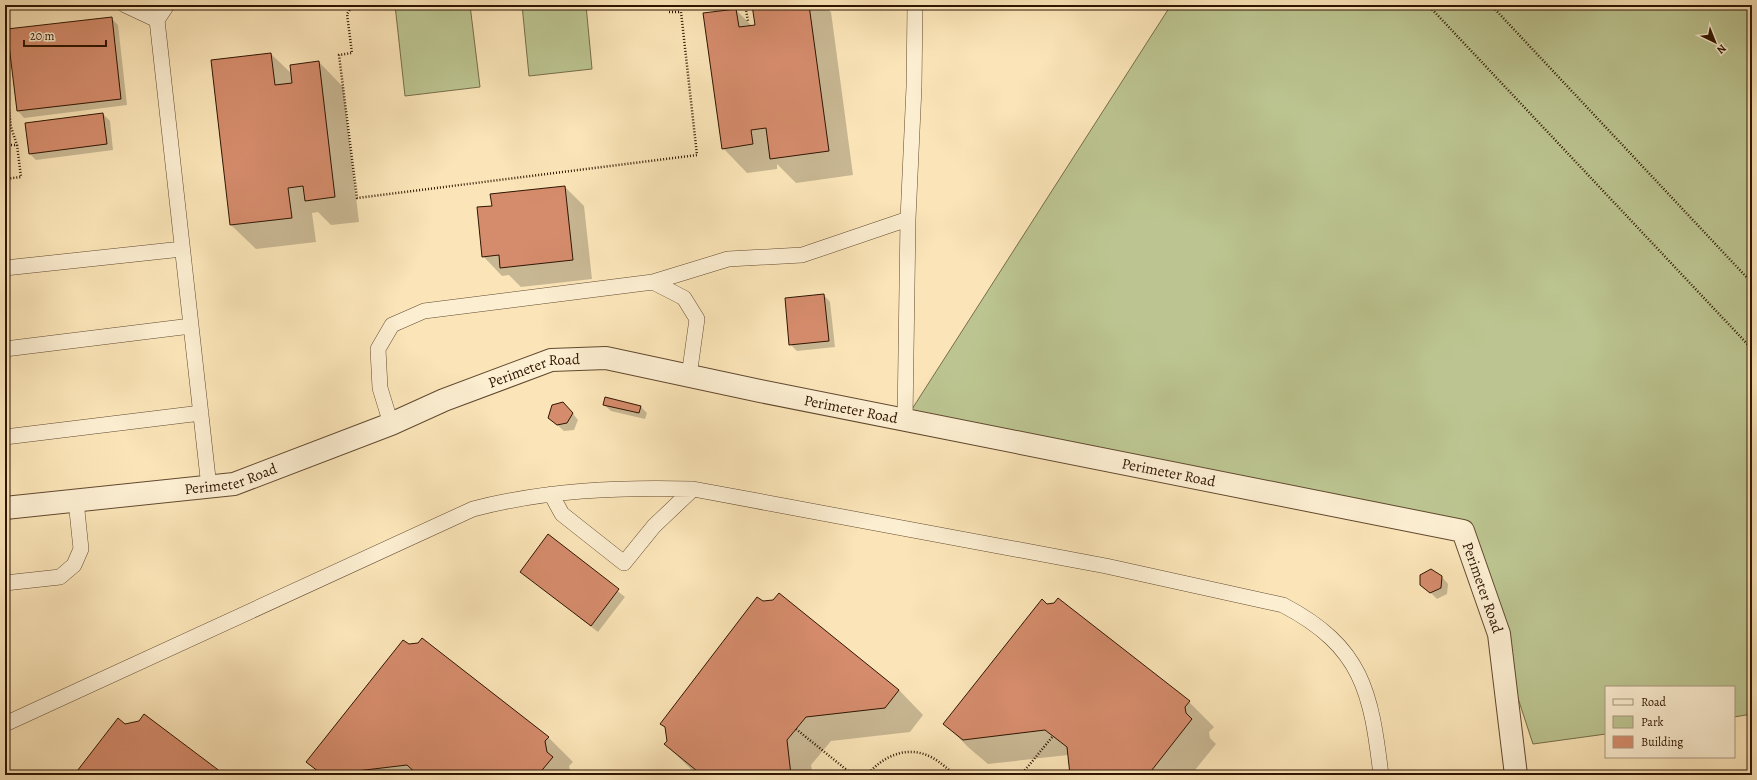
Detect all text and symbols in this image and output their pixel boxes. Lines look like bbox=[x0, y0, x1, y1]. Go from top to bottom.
scale bar bbox=[24, 22, 106, 48]
north arrow bbox=[1695, 22, 1735, 62]
text: 20 m bbox=[30, 28, 54, 44]
text: N bbox=[1713, 41, 1730, 57]
street label: Perimeter Road bbox=[485, 349, 581, 393]
street label: Perimeter Road bbox=[802, 390, 901, 428]
street label: Perimeter Road bbox=[1120, 453, 1218, 492]
street label: Perimeter Road bbox=[183, 458, 281, 499]
street label: Perimeter Road bbox=[1458, 539, 1508, 637]
legend bbox=[1605, 686, 1735, 758]
text: Road bbox=[1641, 694, 1667, 710]
text: Park bbox=[1641, 714, 1664, 730]
text: Building bbox=[1641, 734, 1683, 750]

